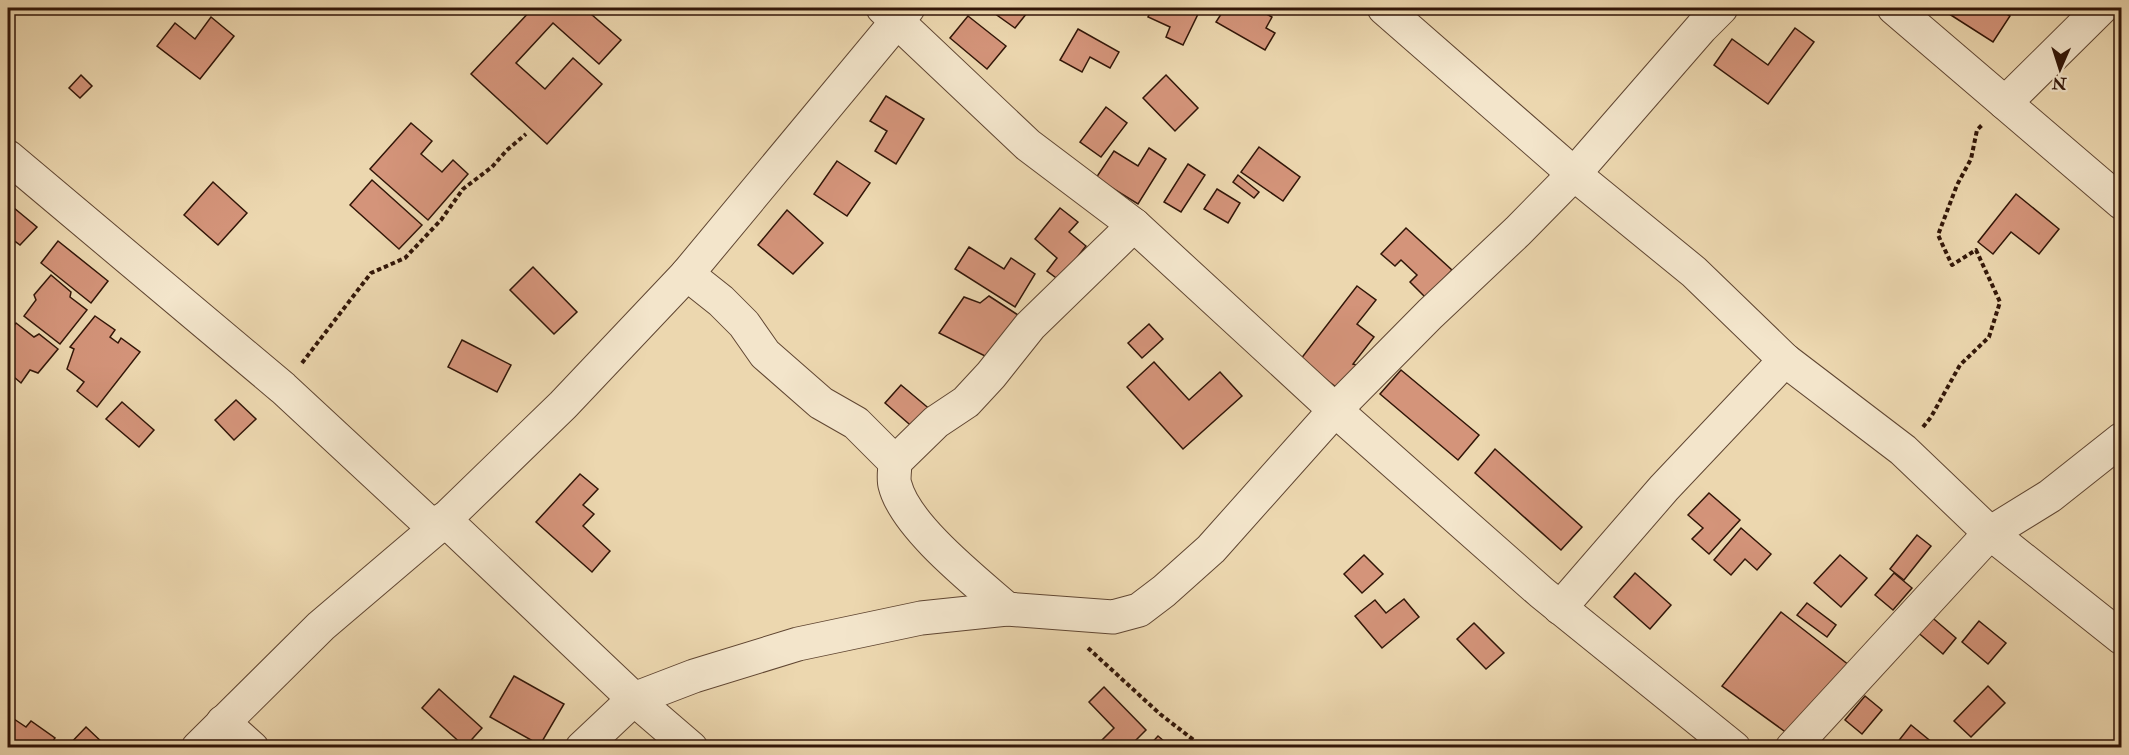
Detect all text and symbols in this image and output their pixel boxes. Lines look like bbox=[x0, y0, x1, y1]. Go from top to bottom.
north arrow bbox=[2030, 39, 2090, 99]
text: N bbox=[2051, 73, 2068, 93]

